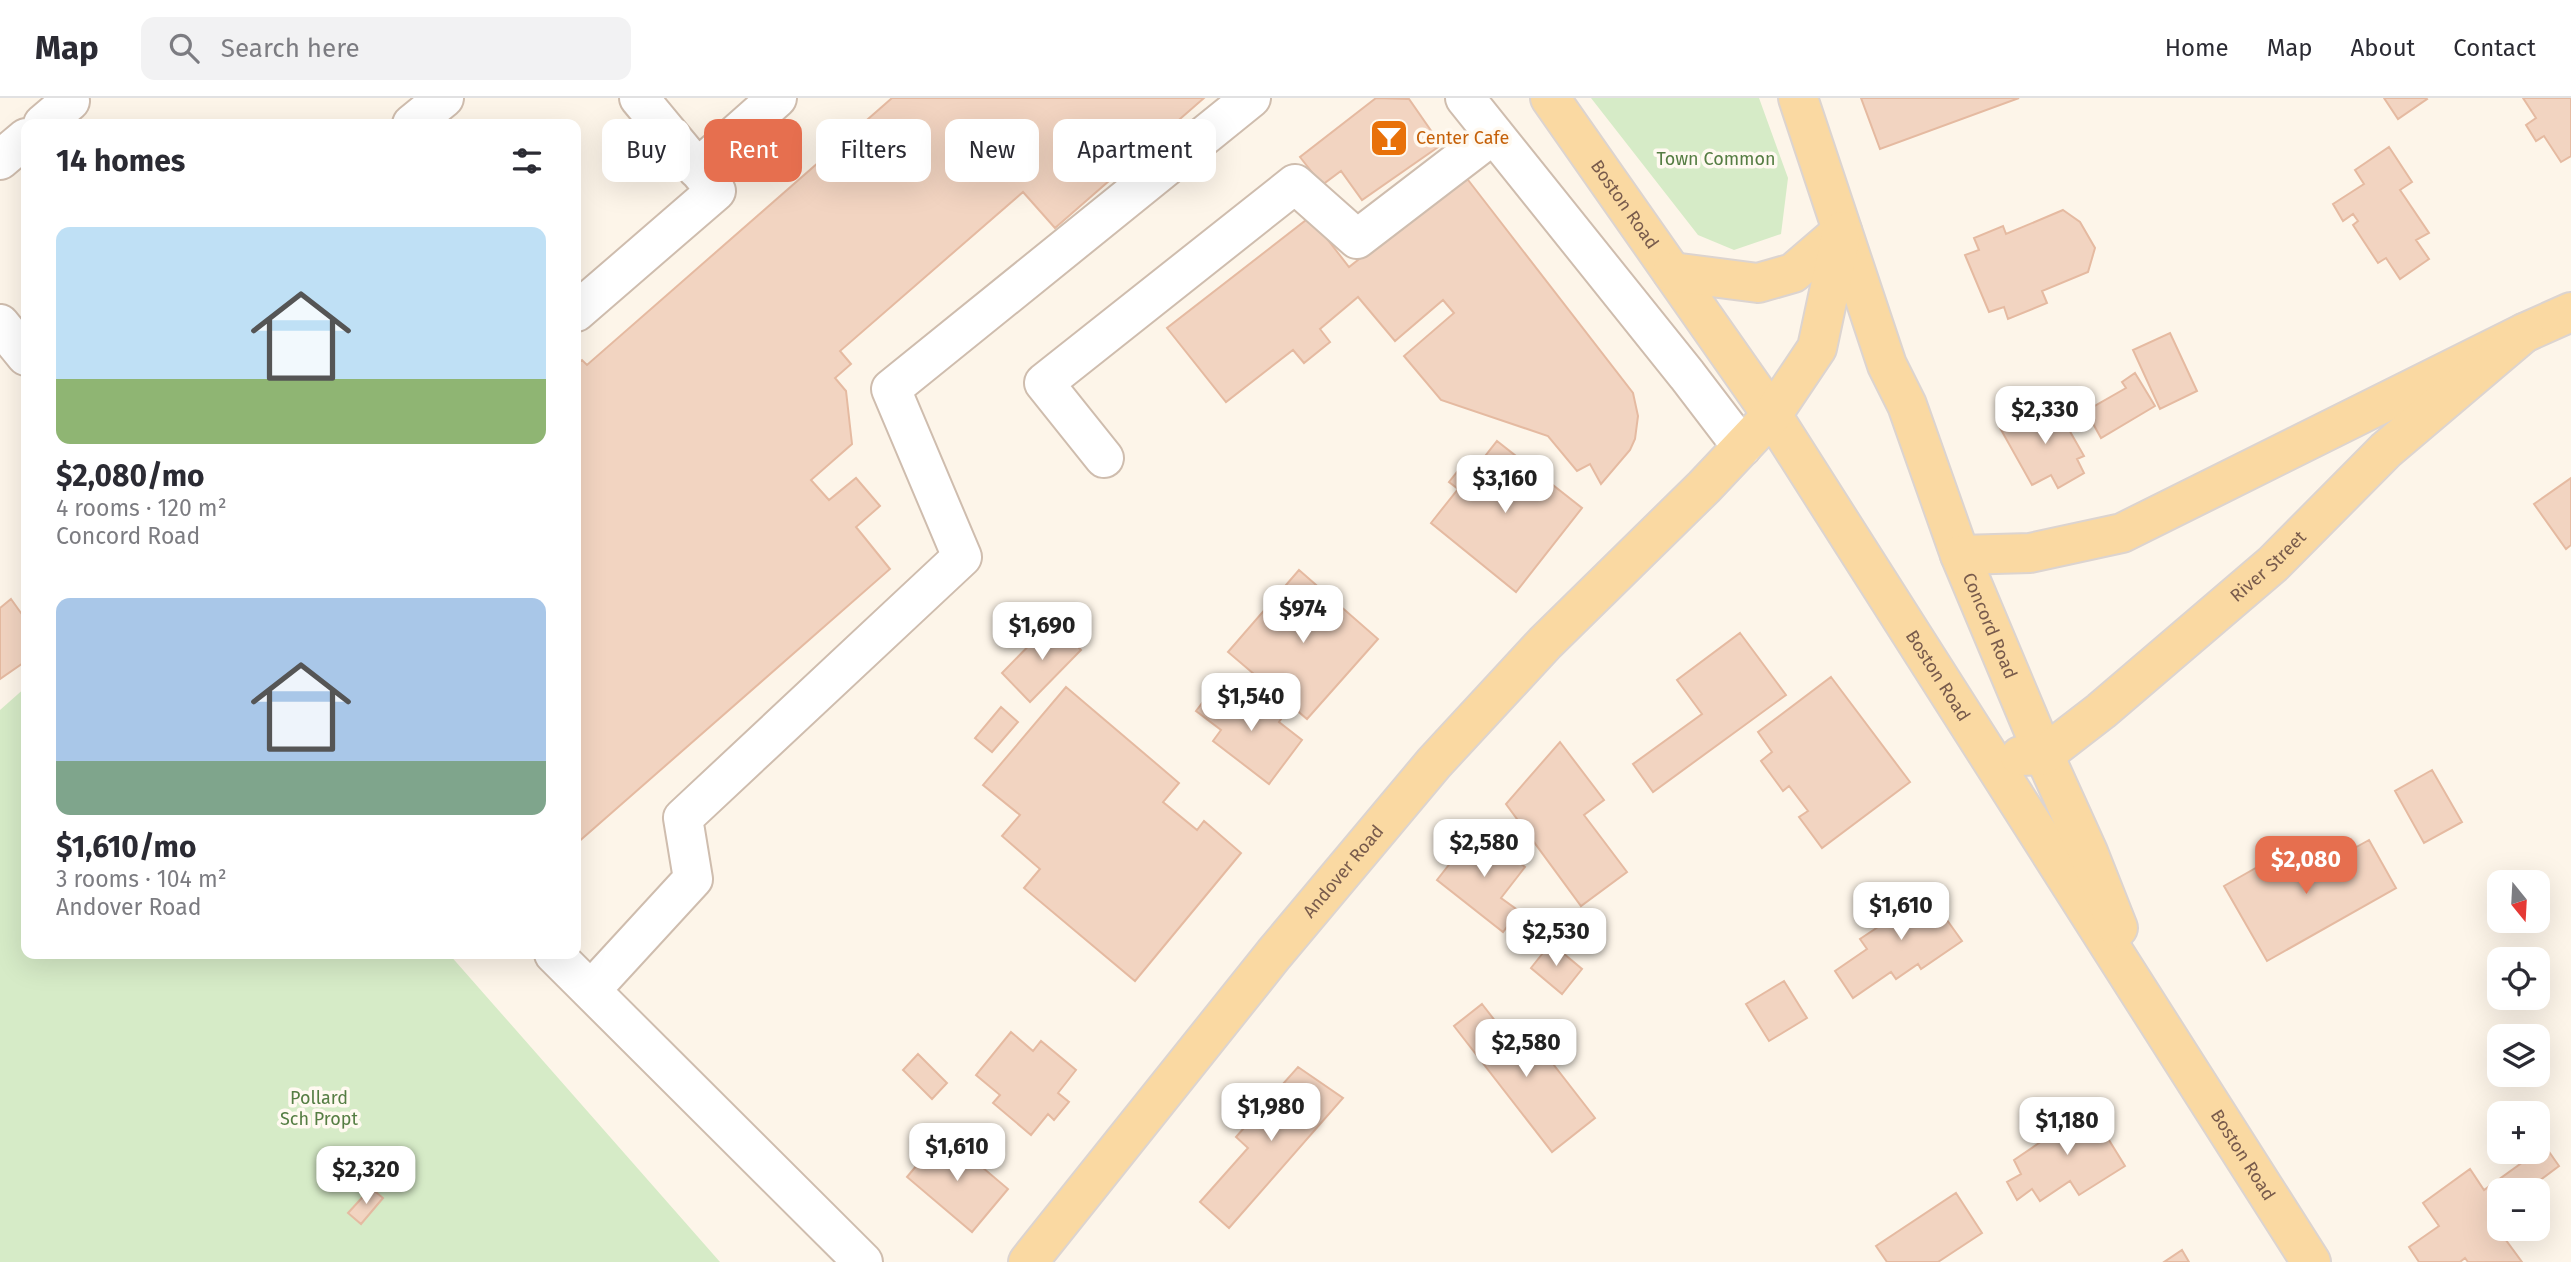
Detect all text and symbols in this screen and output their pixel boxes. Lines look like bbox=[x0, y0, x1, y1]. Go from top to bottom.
search box bbox=[141, 17, 631, 80]
text: Map bbox=[35, 28, 99, 68]
icon: search bbox=[165, 29, 203, 67]
text: Search here bbox=[221, 33, 360, 64]
text: Home bbox=[2165, 34, 2229, 62]
text: Map bbox=[2267, 34, 2313, 62]
text: About bbox=[2351, 34, 2415, 62]
text: Contact bbox=[2453, 34, 2536, 62]
bar icon: Center Cafe bbox=[1368, 117, 1410, 159]
chip: Buy bbox=[602, 119, 690, 182]
chip: Rent bbox=[704, 119, 802, 182]
chip: Filters bbox=[816, 119, 931, 182]
chip: New bbox=[945, 119, 1039, 182]
chip: Apartment bbox=[1053, 119, 1216, 182]
place label: Center Cafe bbox=[1416, 127, 1509, 149]
icon: filters bbox=[508, 142, 546, 180]
text: 14 homes bbox=[56, 143, 185, 179]
park label: Town Common bbox=[1656, 148, 1776, 170]
street label: Boston Road bbox=[1586, 156, 1663, 253]
icon: home bbox=[238, 273, 364, 399]
pin: $2,330 bbox=[1988, 386, 2102, 446]
text: $2,330 bbox=[2011, 395, 2079, 423]
pin: $3,160 bbox=[1448, 456, 1562, 515]
text: $2,080/mo bbox=[56, 458, 205, 494]
text: $3,160 bbox=[1473, 464, 1537, 492]
text: 4 rooms · 120 m² bbox=[56, 494, 227, 522]
text: Concord Road bbox=[56, 522, 200, 550]
street label: River Street bbox=[2226, 526, 2311, 607]
street label: Concord Road bbox=[1958, 569, 2022, 682]
pin: $974 bbox=[1262, 586, 1344, 645]
text: $974 bbox=[1279, 594, 1327, 622]
pin: $1,690 bbox=[985, 602, 1099, 662]
text: $1,690 bbox=[1009, 611, 1075, 639]
street label: Boston Road bbox=[1901, 626, 1975, 725]
icon: home bbox=[238, 644, 364, 770]
pin: $1,540 bbox=[1194, 674, 1308, 733]
text: $1,540 bbox=[1218, 682, 1285, 710]
pin: $2,580 bbox=[1427, 820, 1541, 879]
street label: Andover Road bbox=[1298, 821, 1388, 922]
text: $2,580 bbox=[1449, 828, 1519, 856]
text: $1,610/mo bbox=[56, 829, 197, 865]
pin: $2,080 bbox=[2249, 836, 2363, 896]
text: $2,080 bbox=[2271, 845, 2341, 873]
text: 3 rooms · 104 m² bbox=[56, 865, 227, 893]
north arrow bbox=[2487, 870, 2550, 933]
map controls bbox=[2487, 870, 2550, 1241]
pin: $1,610 bbox=[1844, 882, 1958, 942]
text: $1,610 bbox=[1869, 891, 1933, 919]
text: Andover Road bbox=[56, 893, 202, 921]
pin: $2,530 bbox=[1499, 908, 1613, 968]
text: $2,530 bbox=[1522, 917, 1590, 945]
button: locate bbox=[2487, 947, 2550, 1010]
pin: $2,580 bbox=[1469, 1020, 1583, 1079]
button: layers bbox=[2487, 1024, 2550, 1087]
text: $2,580 bbox=[1491, 1028, 1561, 1056]
pin: $1,980 bbox=[1214, 1084, 1328, 1143]
park label: Pollard Sch Propt bbox=[280, 1087, 358, 1130]
text: $1,980 bbox=[1237, 1092, 1305, 1120]
pin: $1,180 bbox=[2010, 1098, 2124, 1157]
button: + bbox=[2487, 1101, 2550, 1164]
street label: Boston Road bbox=[2206, 1105, 2280, 1204]
text: $1,180 bbox=[2035, 1106, 2099, 1134]
pin: $1,610 bbox=[900, 1124, 1014, 1183]
text: $1,610 bbox=[925, 1132, 989, 1160]
pin: $2,320 bbox=[309, 1146, 423, 1206]
text: $2,320 bbox=[332, 1155, 400, 1183]
button: − bbox=[2487, 1178, 2550, 1241]

